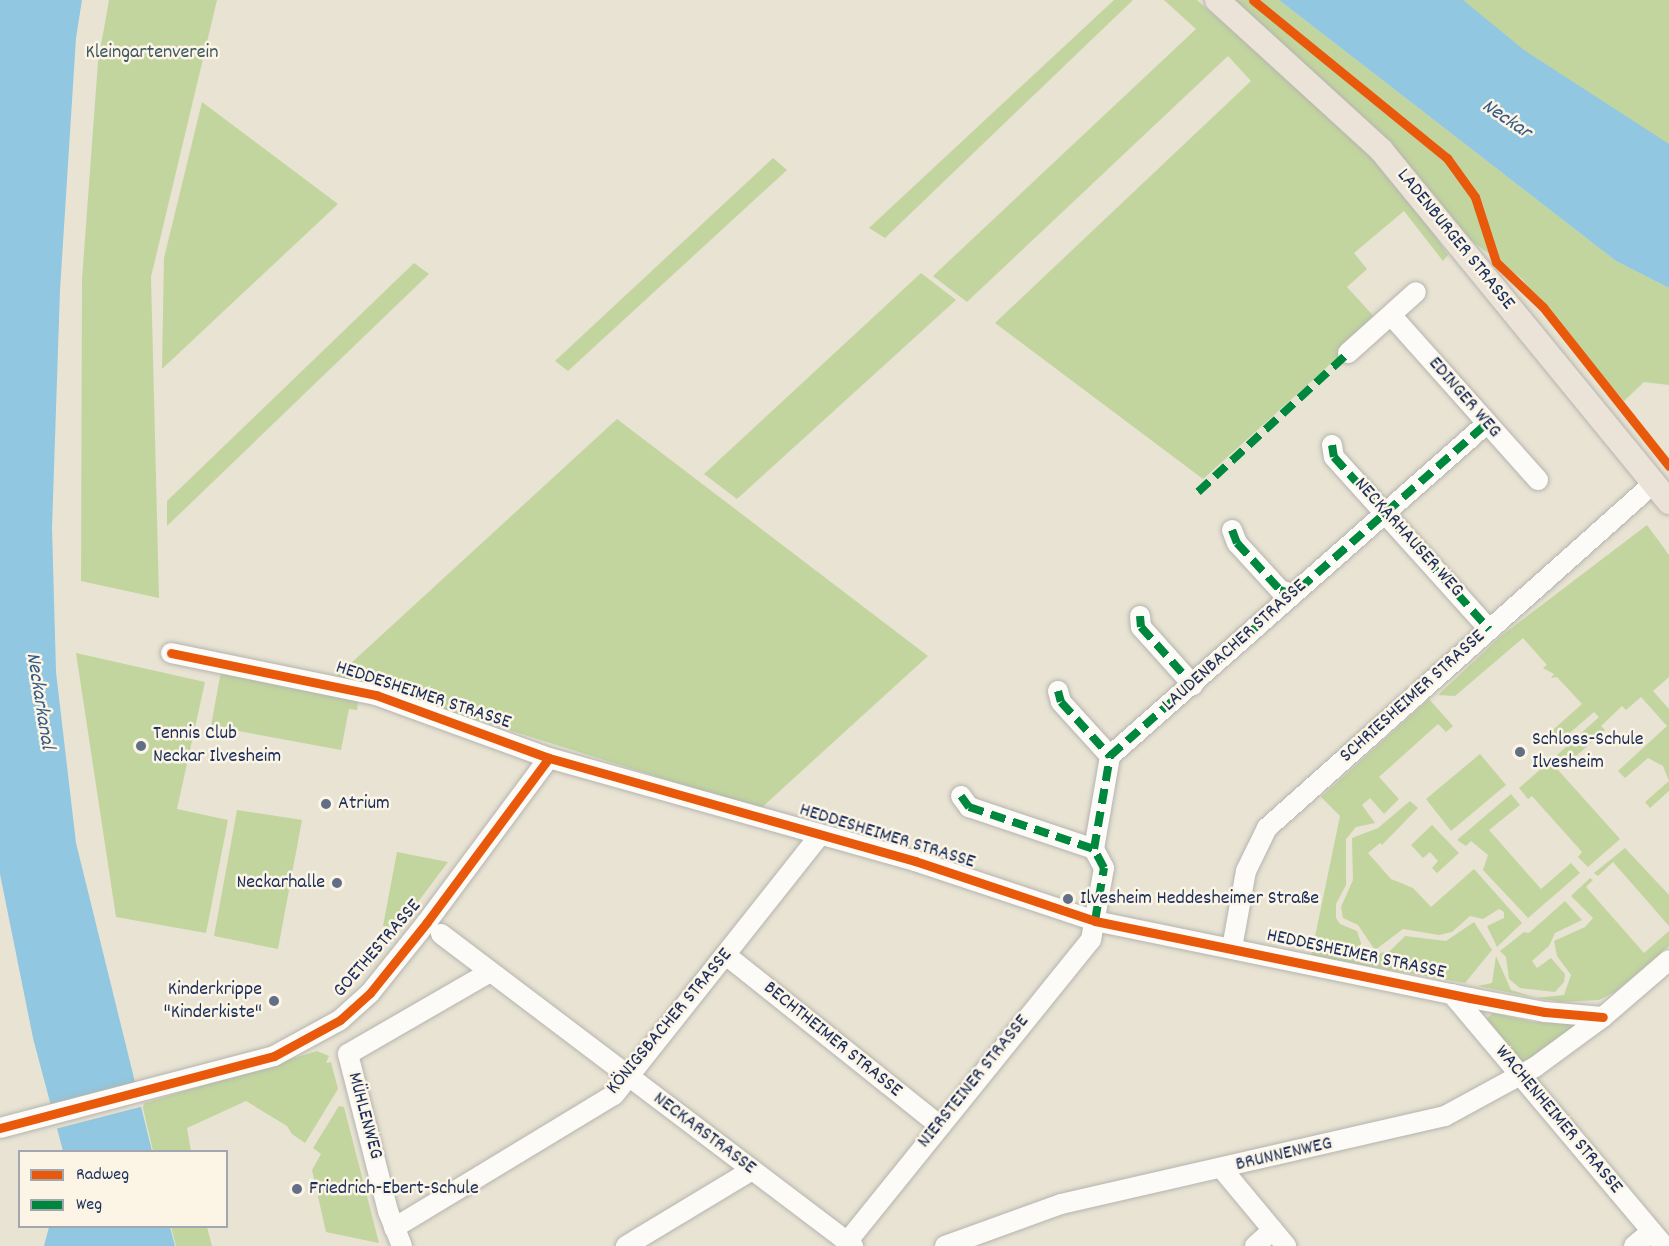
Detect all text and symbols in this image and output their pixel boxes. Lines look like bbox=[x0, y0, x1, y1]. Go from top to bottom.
park label: Kleingartenverein bbox=[86, 41, 218, 65]
water label: Neckar bbox=[1476, 94, 1536, 146]
street label: LADENBURGER STRASSE bbox=[1391, 164, 1519, 316]
street label: EDINGER WEG bbox=[1422, 353, 1506, 443]
street label: NECKARHAUSER WEG bbox=[1348, 473, 1468, 603]
street label: LAUDENBACHER STRASSE bbox=[1158, 575, 1312, 717]
street label: SCHRIESHEIMER STRASSE bbox=[1335, 625, 1491, 769]
water label: Neckarkanal bbox=[19, 651, 59, 751]
street label: HEDDESHEIMER STRASSE bbox=[332, 656, 514, 736]
place label: Tennis Club Neckar Ilvesheim bbox=[153, 722, 281, 769]
place label: Schloss-Schule Ilvesheim bbox=[1532, 728, 1644, 775]
marker: Tennis Club Neckar Ilvesheim bbox=[134, 739, 148, 753]
marker: Schloss-Schule Ilvesheim bbox=[1513, 745, 1527, 759]
place label: Atrium bbox=[338, 792, 390, 816]
marker: Atrium bbox=[319, 797, 333, 811]
street label: HEDDESHEIMER STRASSE bbox=[796, 799, 978, 875]
place label: Neckarhalle bbox=[236, 871, 325, 895]
marker: Neckarhalle bbox=[330, 876, 344, 890]
place label: Ilvesheim Heddesheimer Straße bbox=[1080, 887, 1319, 911]
marker: Ilvesheim Heddesheimer Straße bbox=[1061, 892, 1075, 906]
street label: GOETHESTRASSE bbox=[329, 895, 427, 1003]
street label: HEDDESHEIMER STRASSE bbox=[1264, 924, 1448, 986]
street label: KÖNIGSBACHER STRASSE bbox=[602, 944, 738, 1100]
street label: BECHTHEIMER STRASSE bbox=[758, 977, 906, 1103]
place label: Kinderkrippe "Kinderkiste" bbox=[164, 978, 262, 1025]
marker: Kinderkrippe "Kinderkiste" bbox=[267, 994, 281, 1008]
street label: NIERSTEINER STRASSE bbox=[913, 1011, 1035, 1153]
street label: WACHENHEIMER STRASSE bbox=[1489, 1041, 1627, 1199]
street label: MÜHLENWEG bbox=[341, 1070, 387, 1162]
street label: NECKARSTRASSE bbox=[648, 1087, 760, 1181]
street label: BRUNNENWEG bbox=[1233, 1132, 1335, 1178]
legend bbox=[18, 1150, 228, 1228]
text: Radweg bbox=[76, 1163, 129, 1188]
place label: Friedrich-Ebert-Schule bbox=[309, 1177, 479, 1201]
marker: Friedrich-Ebert-Schule bbox=[290, 1182, 304, 1196]
text: Weg bbox=[76, 1193, 102, 1218]

